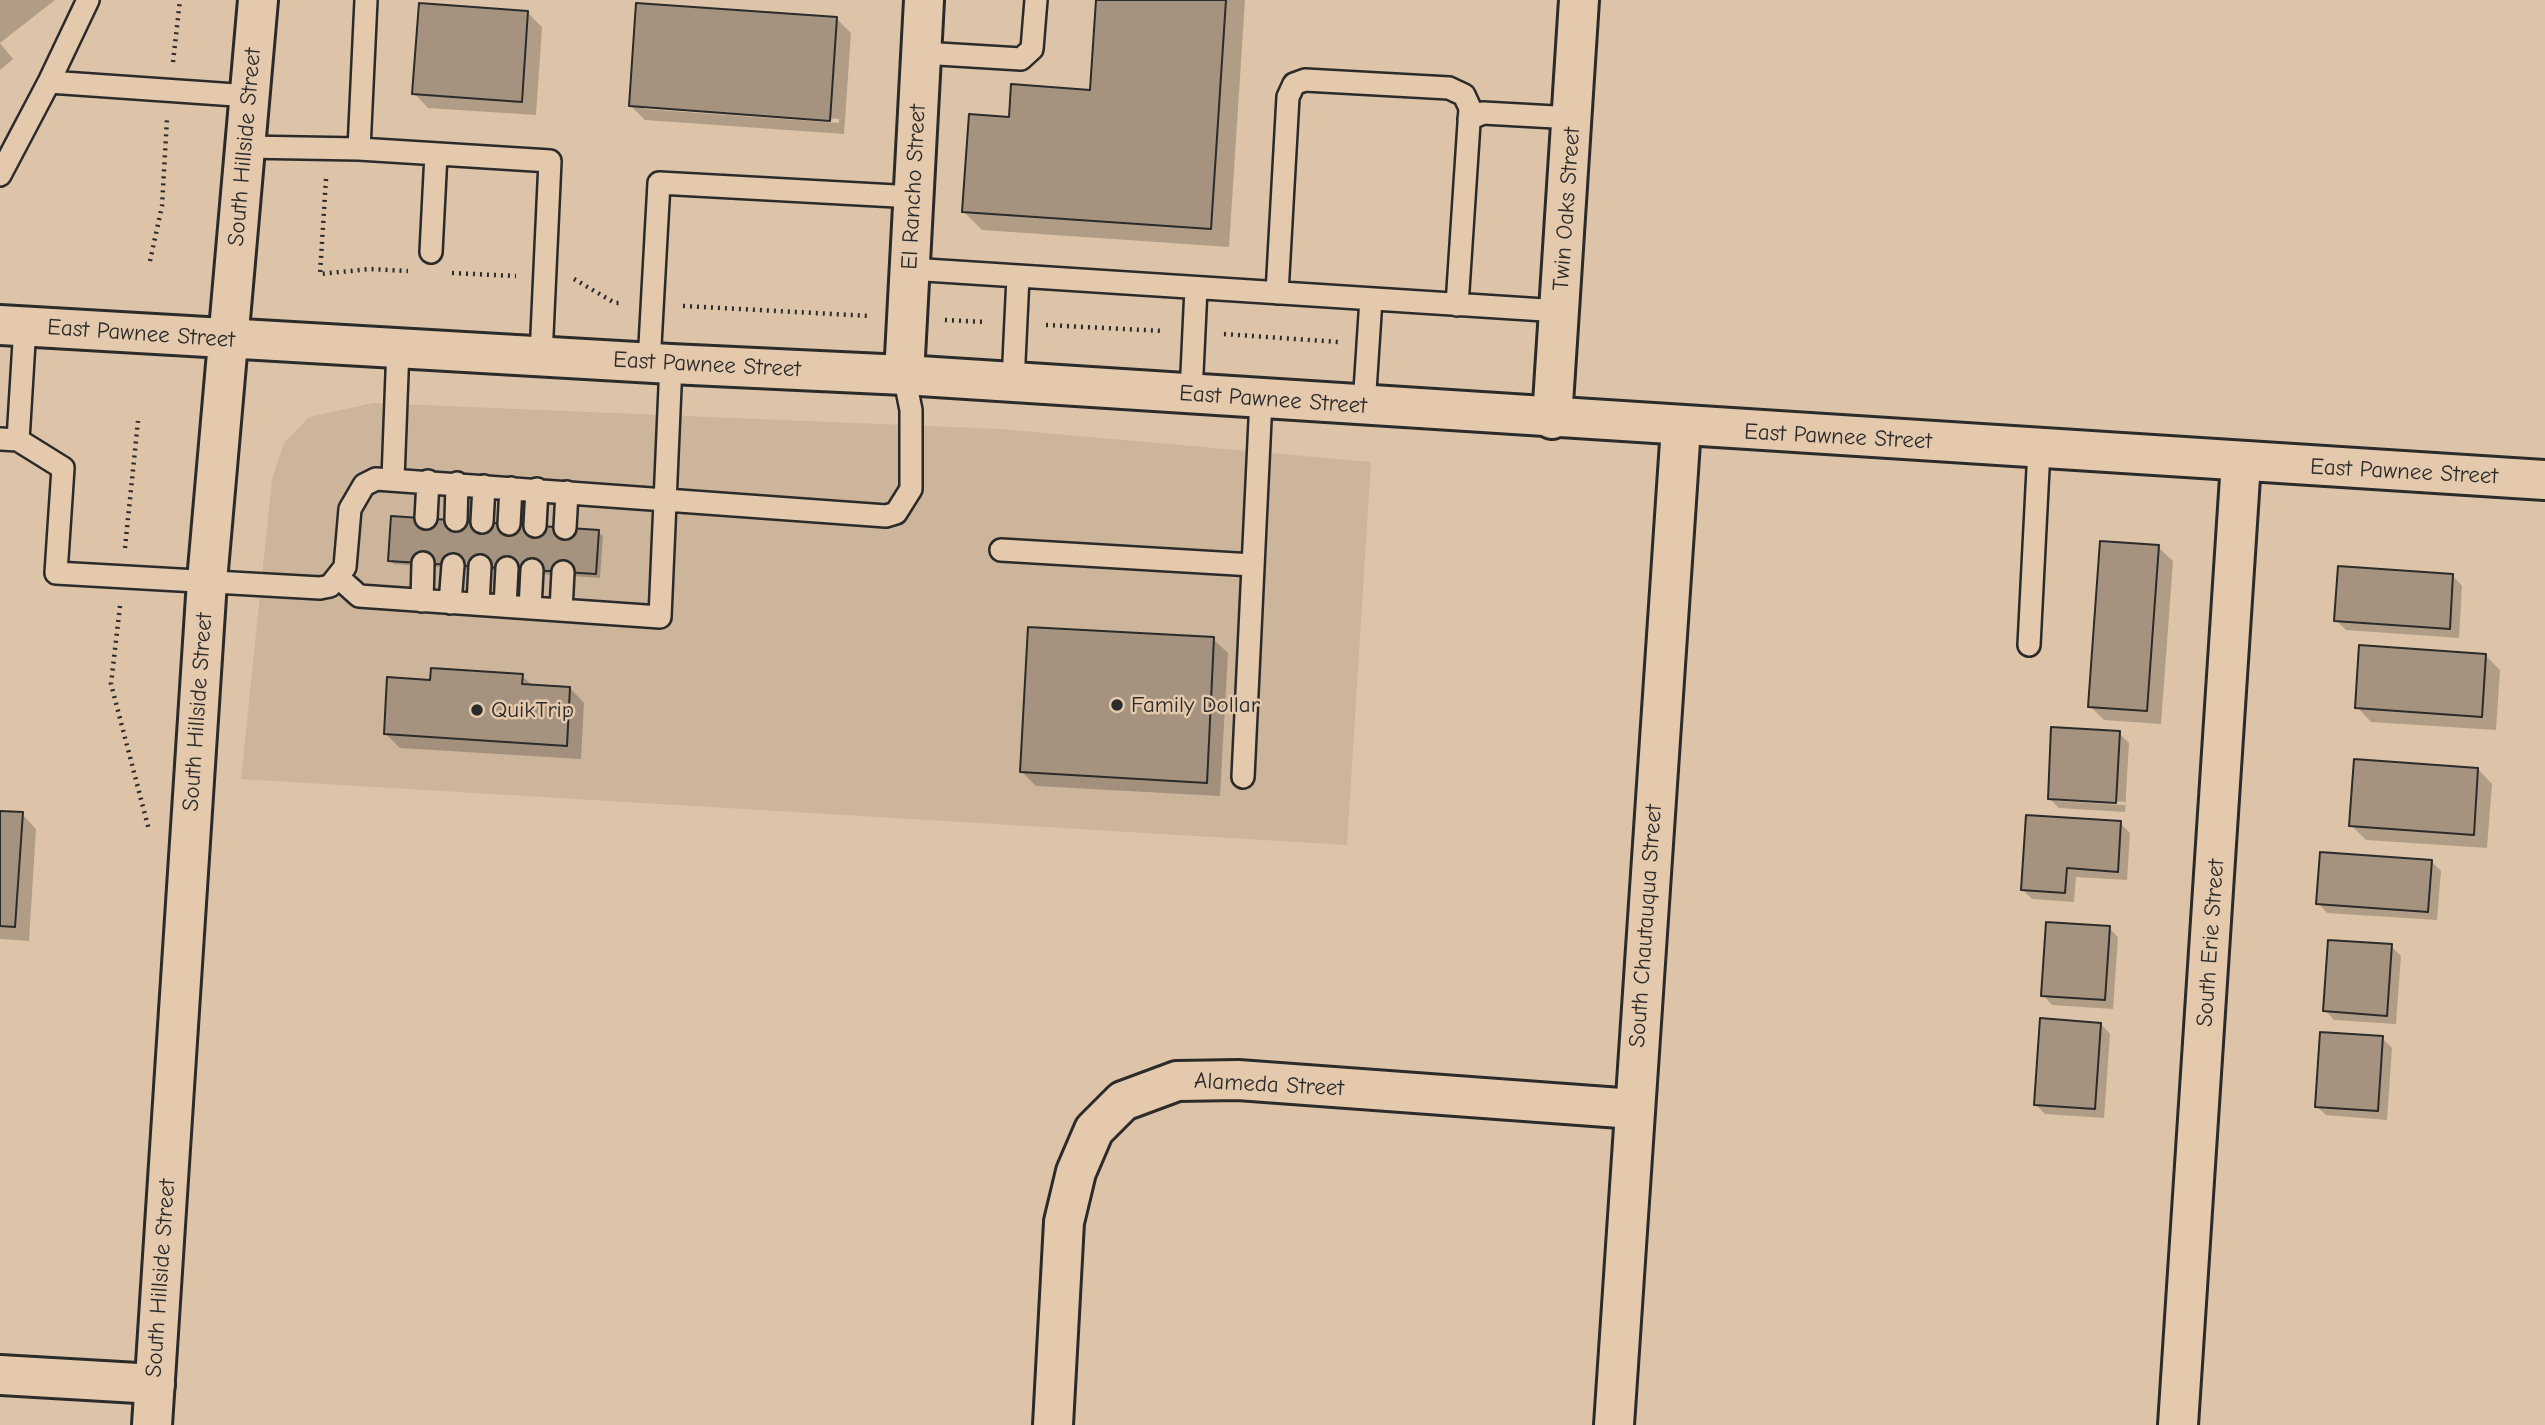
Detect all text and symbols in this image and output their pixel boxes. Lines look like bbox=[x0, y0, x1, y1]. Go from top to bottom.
street label: South Hillside Street bbox=[223, 47, 267, 247]
street label: El Rancho Street bbox=[896, 104, 932, 270]
street label: Twin Oaks Street bbox=[1548, 126, 1586, 292]
street label: East Pawnee Street bbox=[46, 314, 236, 354]
street label: East Pawnee Street bbox=[612, 346, 802, 384]
street label: East Pawnee Street bbox=[1178, 380, 1368, 420]
street label: East Pawnee Street bbox=[1743, 418, 1933, 456]
street label: East Pawnee Street bbox=[2309, 453, 2499, 491]
street label: South Hillside Street bbox=[177, 612, 219, 812]
place label: Family Dollar bbox=[1131, 691, 1260, 719]
place label: QuikTrip bbox=[491, 696, 574, 724]
marker: Family Dollar bbox=[1109, 697, 1125, 713]
marker: QuikTrip bbox=[469, 702, 485, 718]
street label: South Chautauqua Street bbox=[1624, 804, 1668, 1048]
street label: South Erie Street bbox=[2191, 858, 2231, 1028]
street label: Alameda Street bbox=[1193, 1067, 1345, 1103]
street label: South Hillside Street bbox=[140, 1178, 182, 1378]

